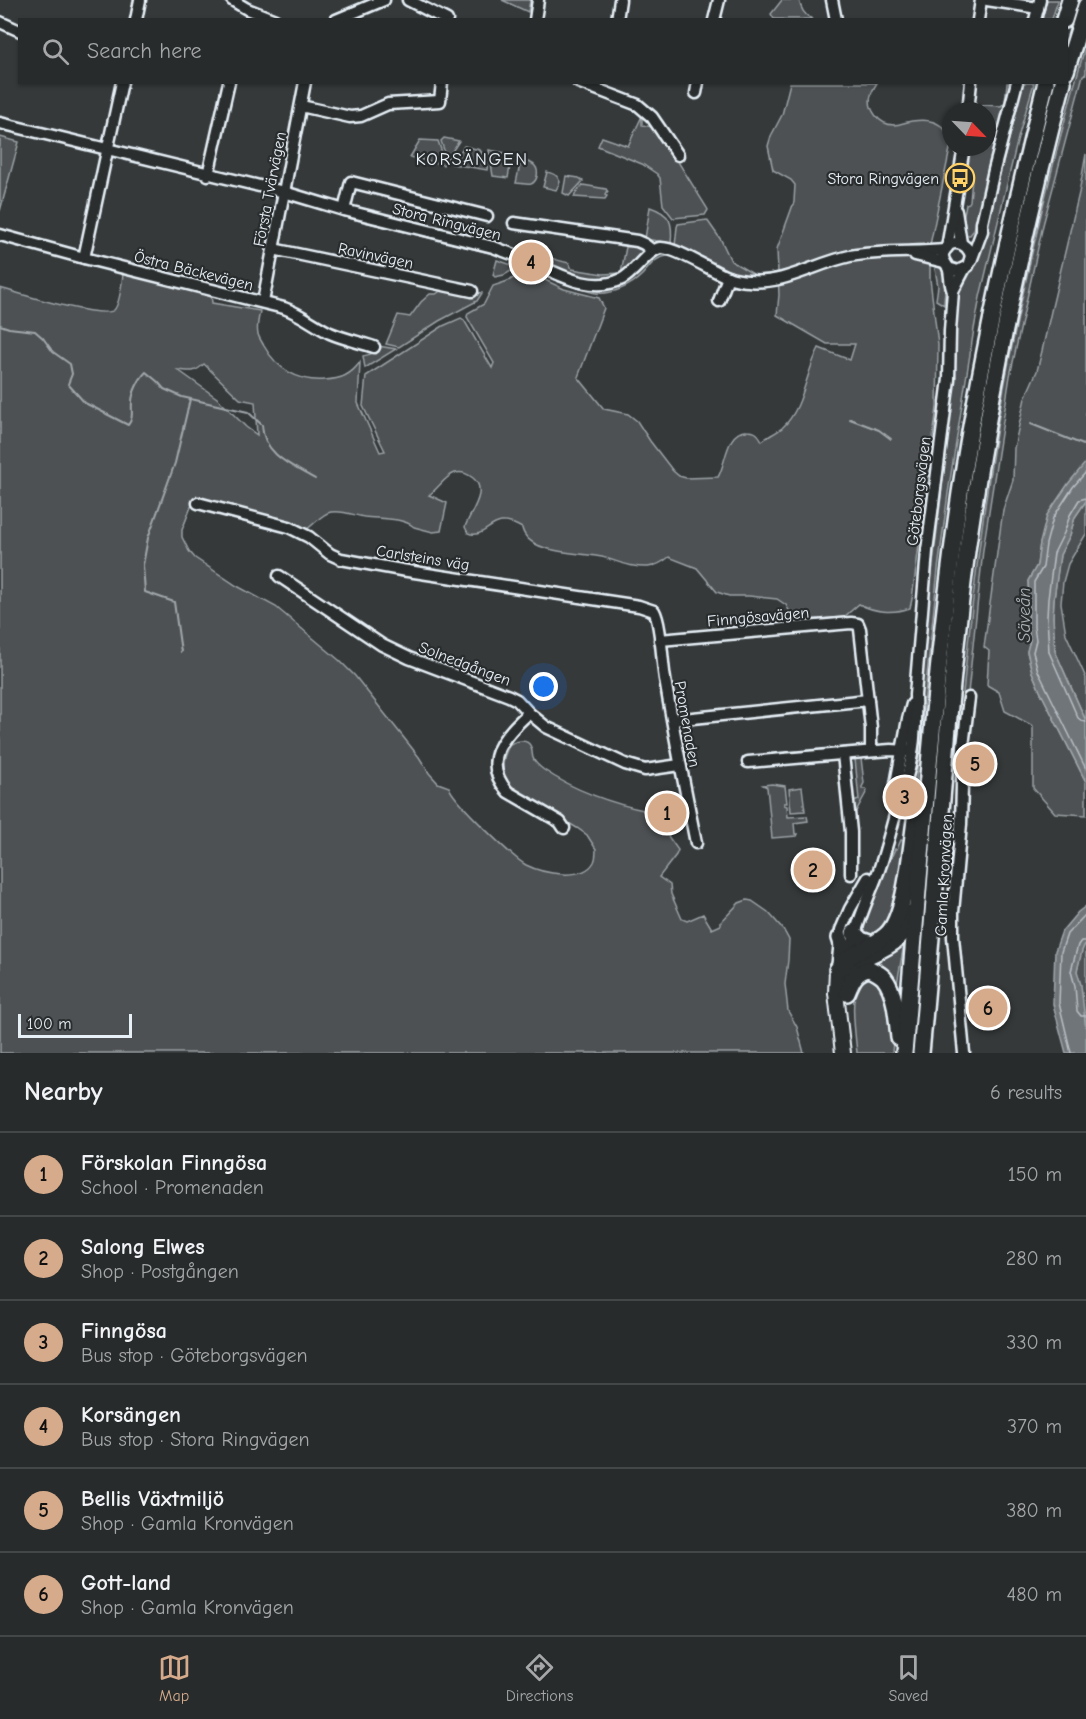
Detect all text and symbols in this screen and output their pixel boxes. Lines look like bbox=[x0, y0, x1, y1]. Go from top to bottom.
search box bbox=[18, 18, 1068, 84]
icon: search bbox=[39, 35, 72, 68]
text: Search here bbox=[87, 38, 202, 64]
north arrow bbox=[942, 102, 996, 156]
street label: Första Tvärvägen bbox=[250, 130, 290, 248]
district label: KORSÄNGEN bbox=[416, 149, 529, 170]
bus stop icon: Stora Ringvägen bbox=[944, 162, 976, 194]
place label: Stora Ringvägen bbox=[827, 170, 939, 188]
street label: Stora Ringvägen bbox=[390, 200, 503, 244]
street label: Ravinvägen bbox=[336, 239, 415, 273]
pin: 4 bbox=[512, 240, 550, 284]
street label: Östra Bäckevägen bbox=[132, 247, 255, 295]
street label: Göteborgsvägen bbox=[903, 435, 935, 547]
street label: Carlsteins väg bbox=[375, 542, 471, 574]
water label: Säveån bbox=[1014, 588, 1035, 642]
street label: Finngösavägen bbox=[706, 604, 810, 630]
street label: Solnedgången bbox=[416, 638, 513, 690]
your location bbox=[529, 672, 558, 701]
street label: Promenaden bbox=[671, 680, 703, 769]
pin: 5 bbox=[956, 742, 994, 786]
pin: 3 bbox=[886, 774, 924, 820]
pin: 1 bbox=[648, 790, 686, 836]
street label: Gamla Kronvägen bbox=[932, 813, 956, 937]
pin: 2 bbox=[794, 848, 832, 892]
pin: 6 bbox=[968, 986, 1008, 1030]
scale bar bbox=[18, 1011, 132, 1038]
text: 100 m bbox=[27, 1015, 71, 1033]
text: Nearby bbox=[24, 1077, 103, 1107]
text: 6 results bbox=[990, 1081, 1062, 1104]
text: Förskolan Finngösa bbox=[81, 1150, 267, 1176]
text: 1 bbox=[40, 1163, 47, 1186]
text: 150 m bbox=[1008, 1163, 1062, 1186]
text: School · Promenaden bbox=[81, 1176, 264, 1199]
text: Salong Elwes bbox=[81, 1234, 205, 1260]
text: 2 bbox=[39, 1247, 48, 1270]
text: 280 m bbox=[1006, 1247, 1062, 1270]
text: Shop · Postgången bbox=[81, 1260, 239, 1283]
text: Finngösa bbox=[81, 1318, 167, 1344]
text: 3 bbox=[39, 1331, 48, 1354]
text: 330 m bbox=[1006, 1331, 1062, 1354]
text: Bus stop · Göteborgsvägen bbox=[81, 1344, 308, 1367]
text: Korsängen bbox=[81, 1402, 181, 1428]
text: 4 bbox=[39, 1415, 48, 1438]
text: 370 m bbox=[1007, 1415, 1062, 1438]
text: Bus stop · Stora Ringvägen bbox=[81, 1428, 310, 1451]
text: Bellis Växtmiljö bbox=[81, 1486, 224, 1512]
text: 5 bbox=[38, 1499, 49, 1522]
text: 380 m bbox=[1006, 1499, 1062, 1522]
text: Shop · Gamla Kronvägen bbox=[81, 1512, 294, 1535]
text: Gott-land bbox=[81, 1570, 171, 1596]
text: 6 bbox=[38, 1583, 49, 1606]
text: 480 m bbox=[1007, 1583, 1062, 1606]
text: Shop · Gamla Kronvägen bbox=[81, 1596, 294, 1619]
tab: Map bbox=[158, 1651, 191, 1705]
tab: Directions bbox=[506, 1651, 573, 1705]
tab: Saved bbox=[888, 1651, 928, 1705]

